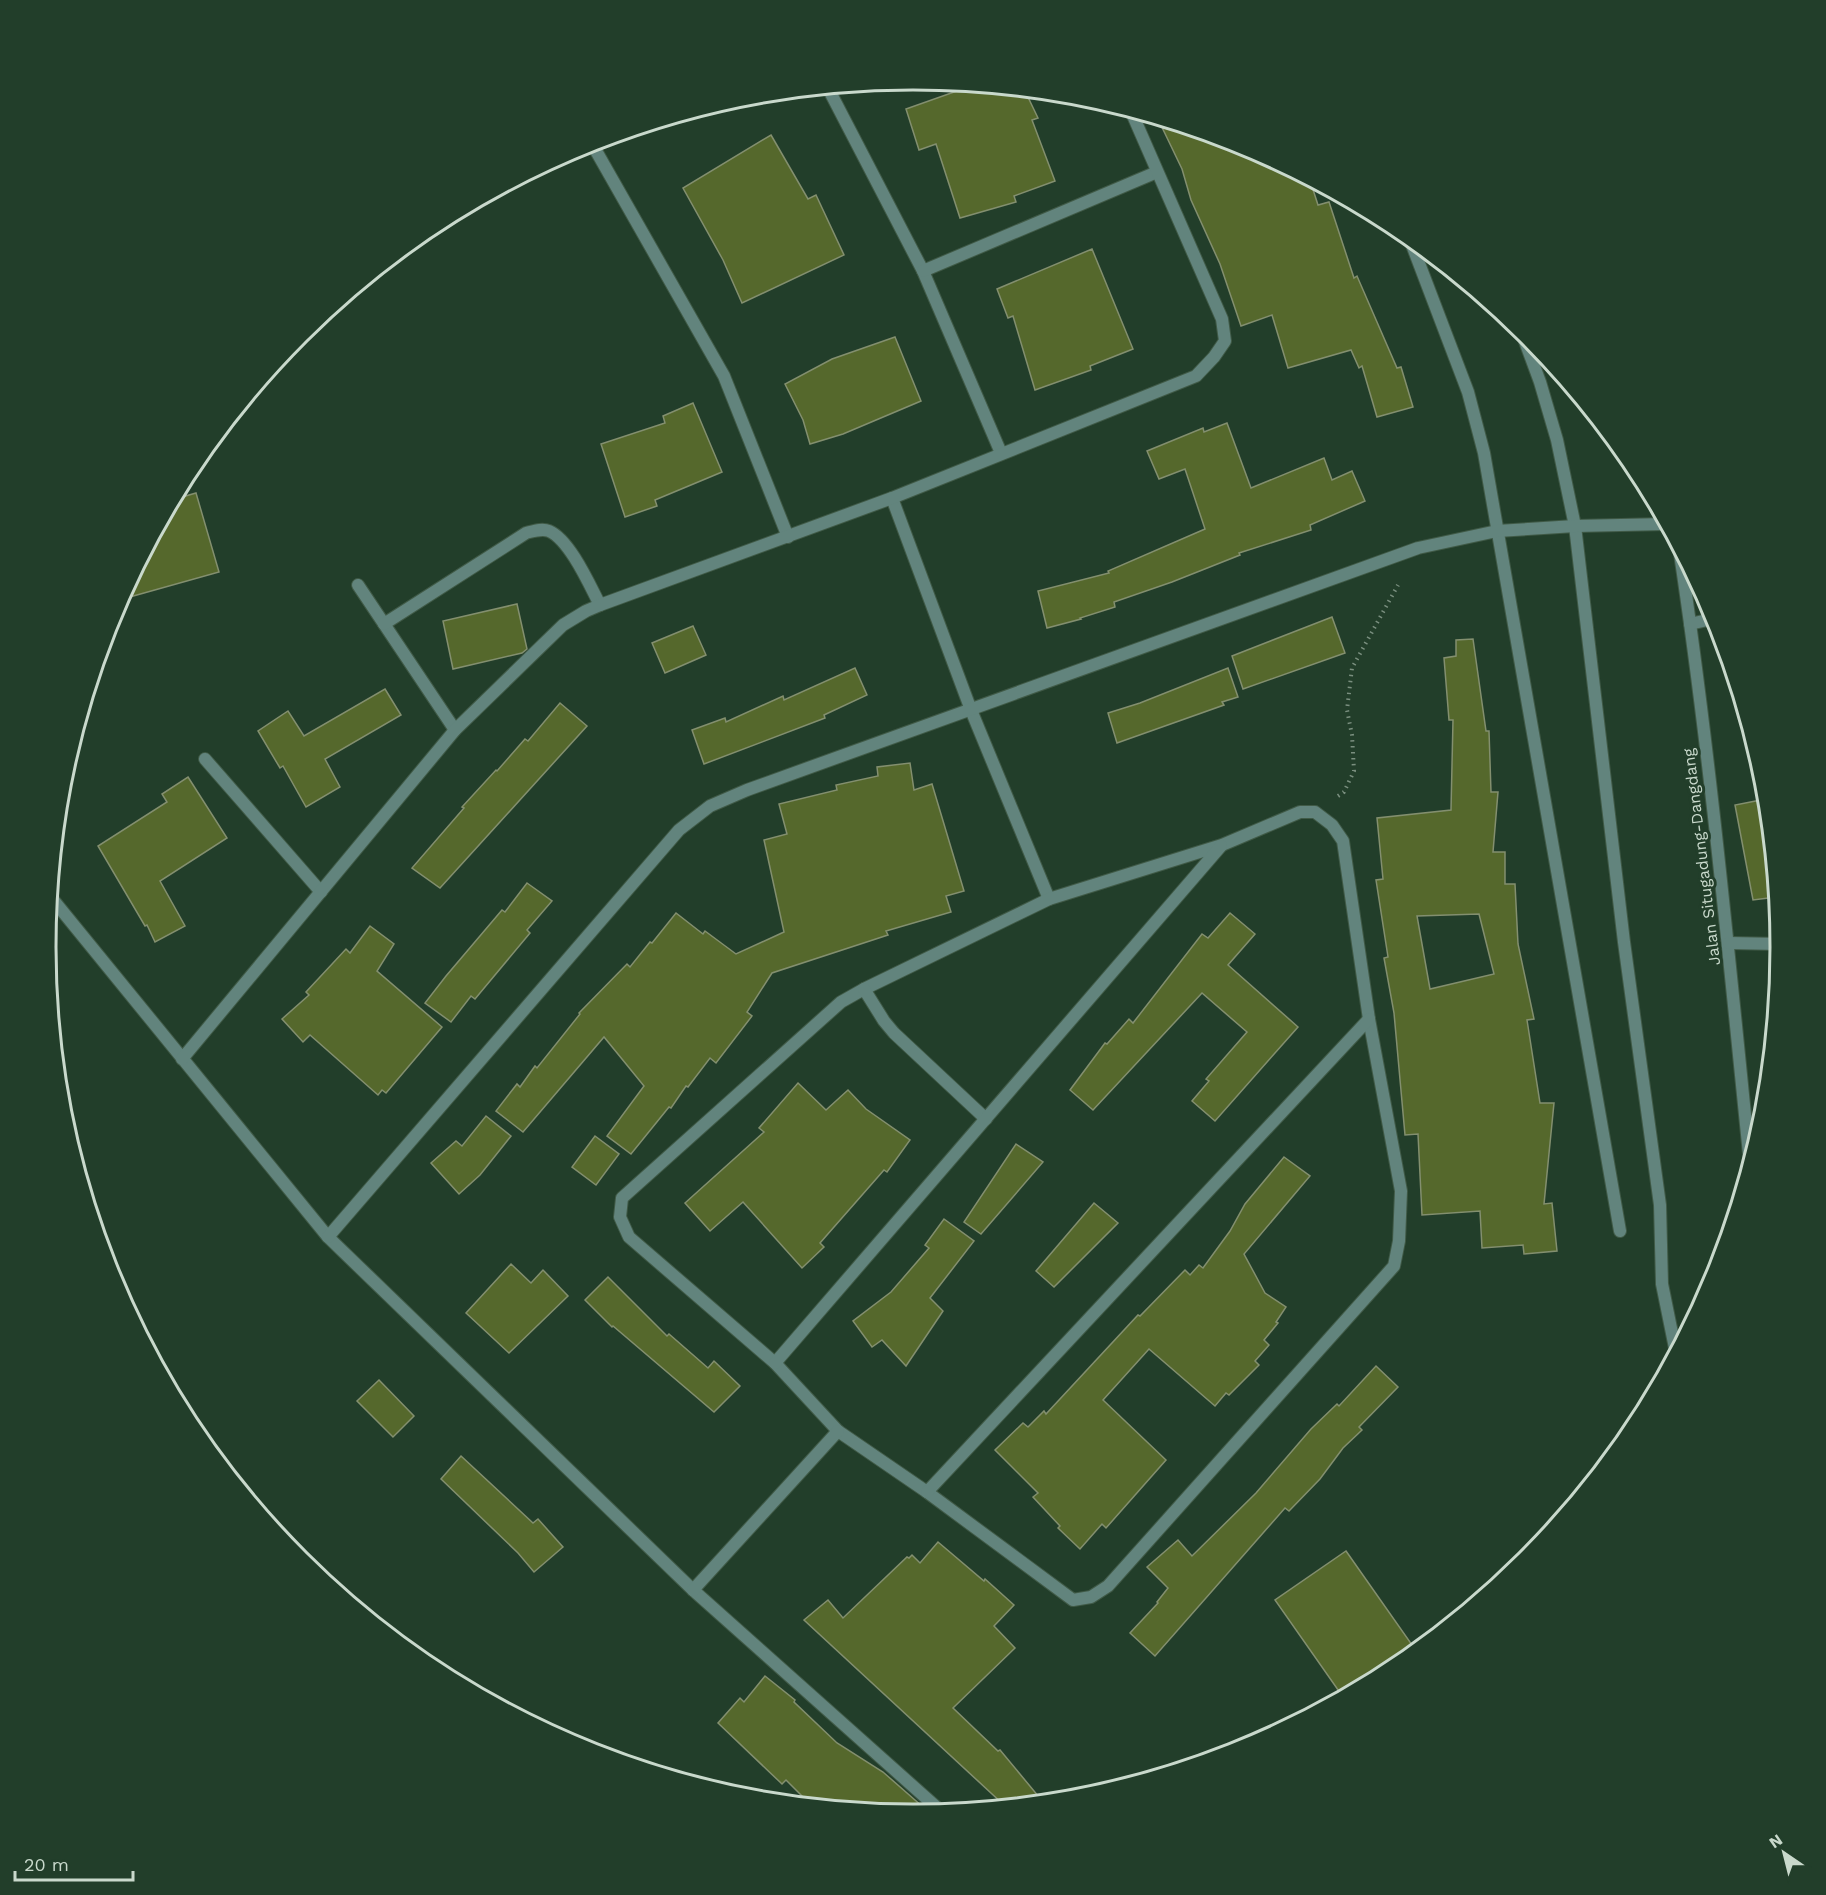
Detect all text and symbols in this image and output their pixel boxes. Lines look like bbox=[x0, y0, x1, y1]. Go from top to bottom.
street label: Jalan Situgadung-Dangdang bbox=[1679, 747, 1724, 967]
north arrow bbox=[1754, 1823, 1814, 1883]
text: N bbox=[1765, 1830, 1786, 1852]
scale bar bbox=[15, 1844, 134, 1882]
text: 20 m bbox=[24, 1854, 69, 1875]

